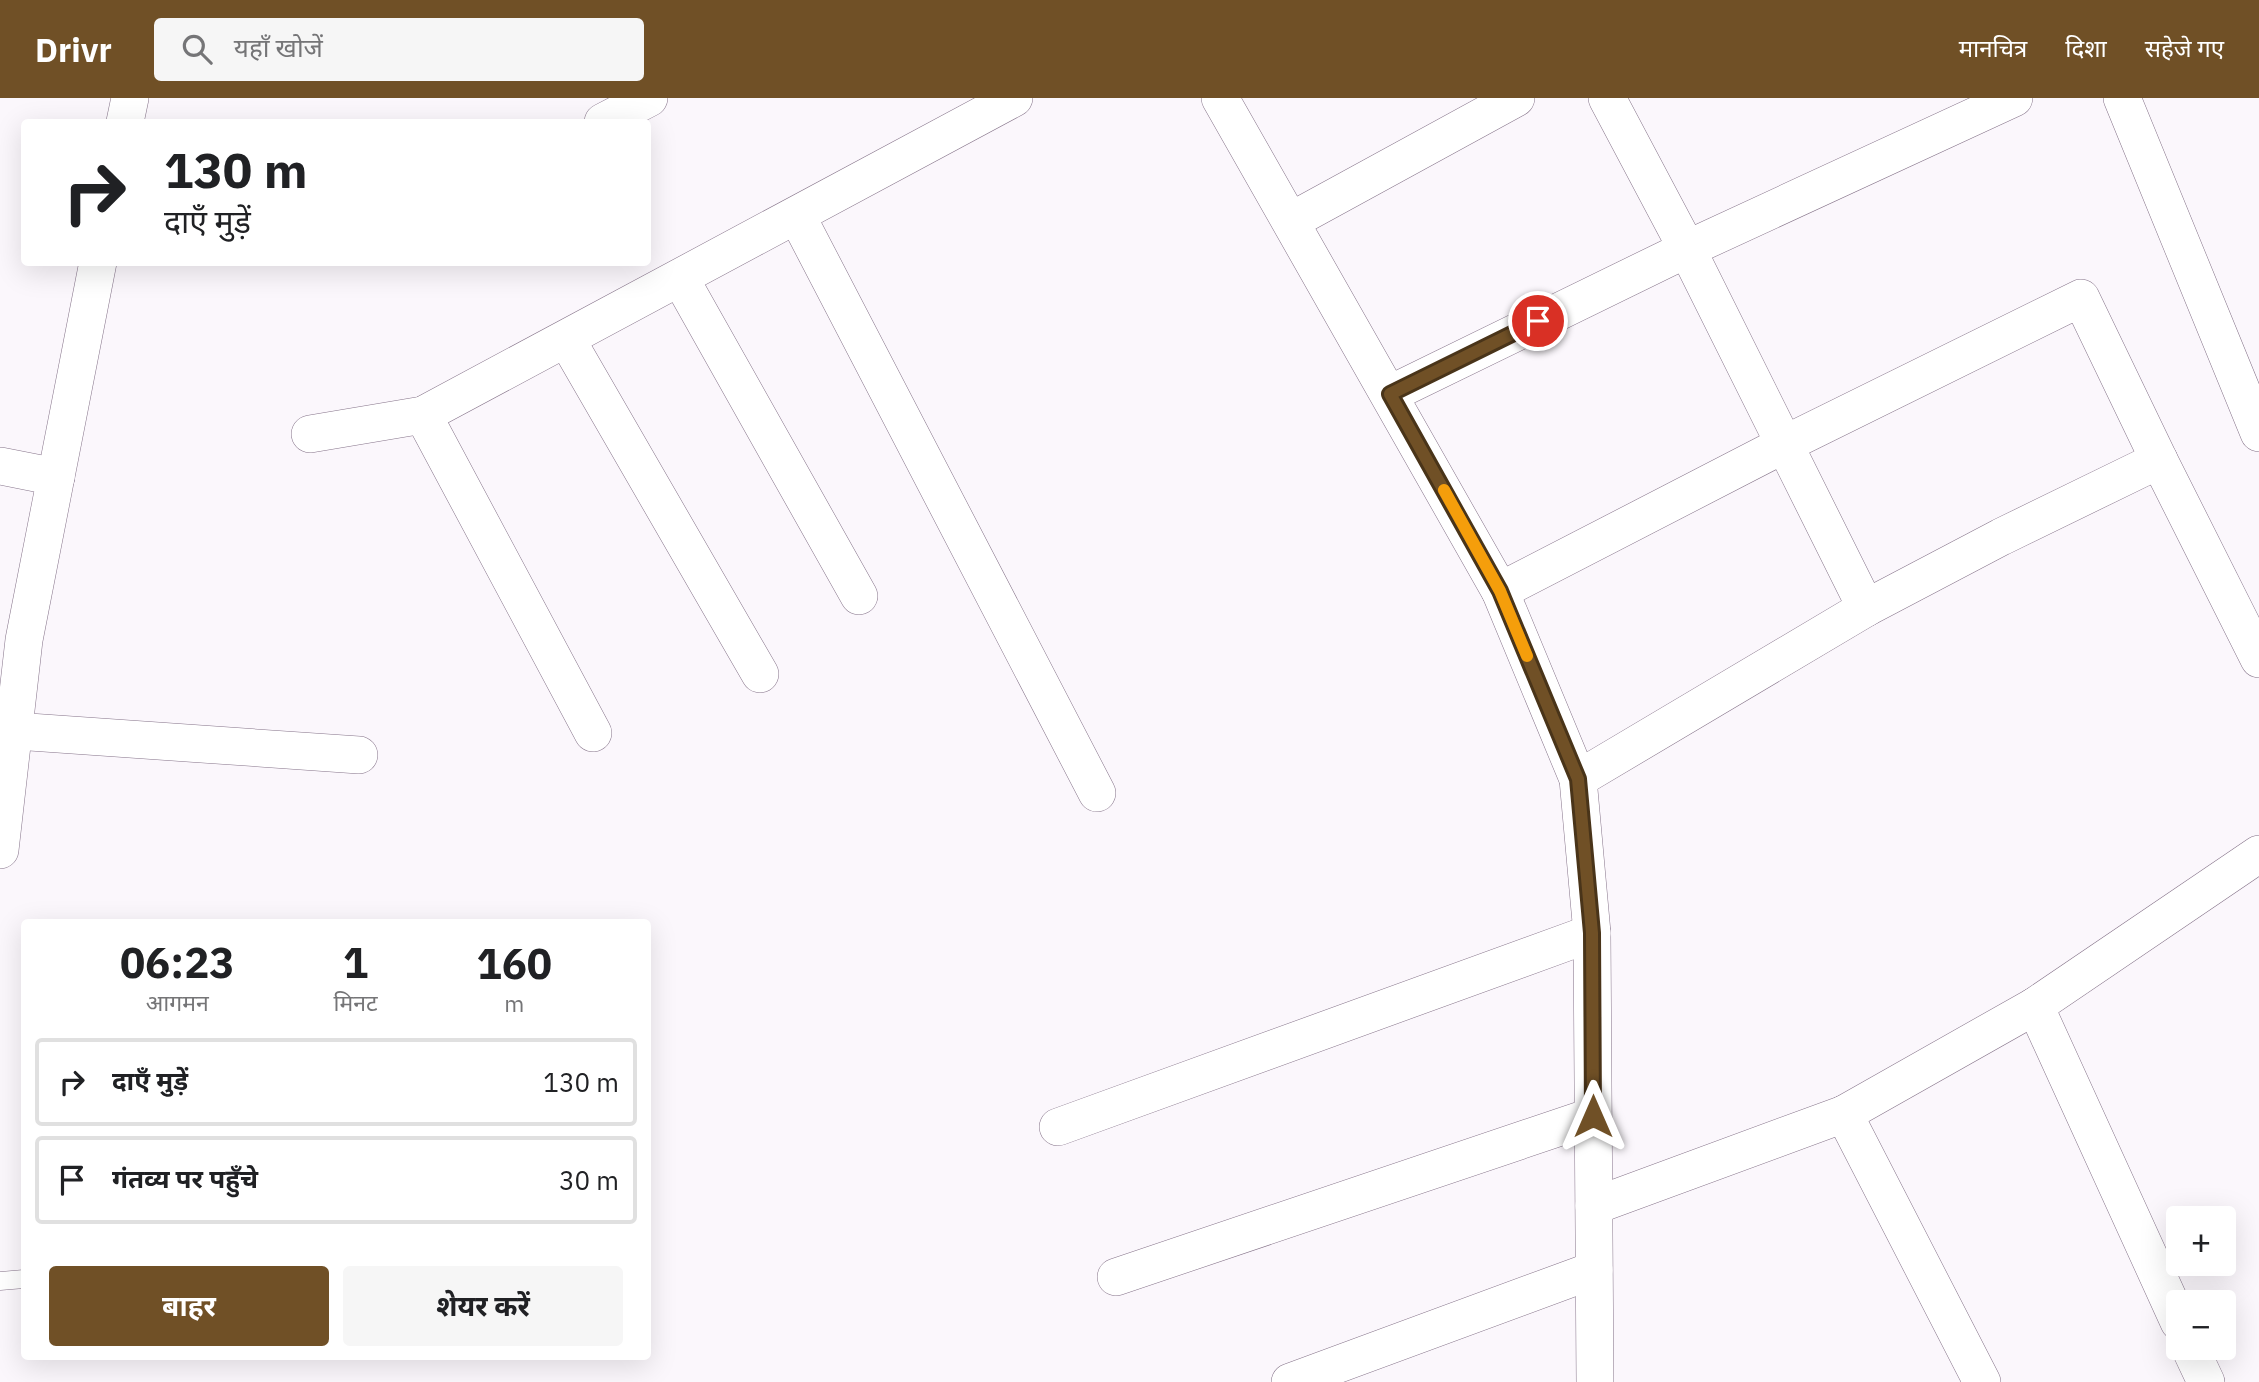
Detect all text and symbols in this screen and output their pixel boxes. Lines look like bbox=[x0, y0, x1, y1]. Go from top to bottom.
search box bbox=[154, 18, 644, 81]
text: Drivr bbox=[35, 28, 112, 71]
icon: search bbox=[178, 30, 216, 68]
text: यहाँ खोजें bbox=[234, 30, 323, 64]
text: मानचित्र bbox=[1959, 32, 2027, 64]
text: दिशा bbox=[2065, 32, 2107, 64]
text: सहेजे गए bbox=[2145, 32, 2224, 64]
text: 130 m bbox=[164, 138, 308, 201]
icon: right bbox=[49, 147, 140, 238]
text: दाएँ मुड़ें bbox=[164, 200, 251, 242]
pin bbox=[1508, 291, 1568, 351]
icon: arrive bbox=[1519, 302, 1557, 340]
text: 06:23 bbox=[120, 935, 235, 990]
text: 1 bbox=[343, 935, 368, 990]
text: 160 bbox=[476, 936, 552, 991]
text: आगमन bbox=[146, 987, 209, 1017]
text: मिनट bbox=[333, 987, 378, 1017]
text: m bbox=[504, 988, 524, 1018]
icon: right bbox=[53, 1063, 91, 1101]
text: दाएँ मुड़ें bbox=[112, 1063, 188, 1097]
text: 130 m bbox=[543, 1065, 619, 1099]
position arrow bbox=[1556, 1079, 1630, 1153]
icon: arrive bbox=[53, 1161, 91, 1199]
text: गंतव्य पर पहुँचे bbox=[112, 1161, 258, 1195]
text: 30 m bbox=[559, 1163, 619, 1197]
map controls bbox=[2166, 1206, 2236, 1360]
button: + bbox=[2166, 1206, 2236, 1276]
button: बाहर bbox=[49, 1266, 329, 1346]
button: शेयर करें bbox=[343, 1266, 623, 1346]
button: − bbox=[2166, 1290, 2236, 1360]

